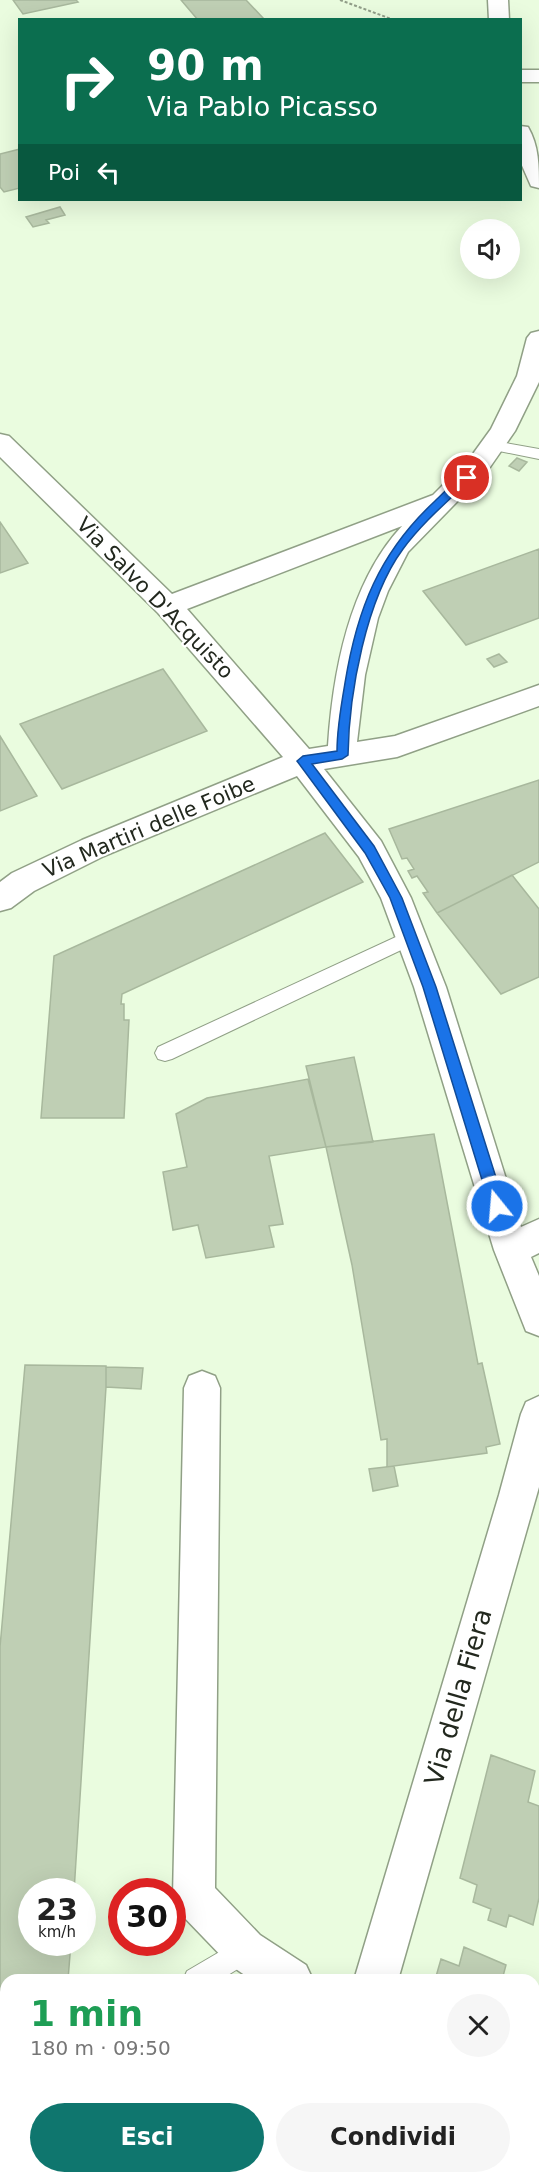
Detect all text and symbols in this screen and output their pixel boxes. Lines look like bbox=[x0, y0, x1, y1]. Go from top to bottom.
text: 90 m bbox=[147, 41, 264, 90]
icon: right bbox=[48, 42, 126, 120]
text: Via Pablo Picasso bbox=[147, 91, 378, 122]
icon: left bbox=[92, 156, 125, 189]
text: Poi bbox=[48, 160, 80, 185]
map controls bbox=[460, 219, 520, 279]
button: sound bbox=[460, 219, 520, 279]
pin bbox=[441, 452, 492, 503]
icon: arrive bbox=[450, 461, 483, 494]
street label: Via Salvo D'Acquisto bbox=[72, 512, 238, 684]
street label: Via Martiri delle Foibe bbox=[39, 771, 259, 883]
position arrow bbox=[465, 1174, 529, 1238]
street label: Via della Fiera bbox=[418, 1605, 498, 1789]
speed limit sign: 30 bbox=[108, 1878, 186, 1956]
text: 23 bbox=[36, 1892, 78, 1927]
text: km/h bbox=[38, 1923, 76, 1941]
text: 1 min bbox=[30, 1993, 143, 2034]
button: close bbox=[447, 1994, 510, 2057]
text: 180 m · 09:50 bbox=[30, 2036, 171, 2060]
button: Esci bbox=[30, 2103, 264, 2172]
button: Condividi bbox=[276, 2103, 510, 2172]

